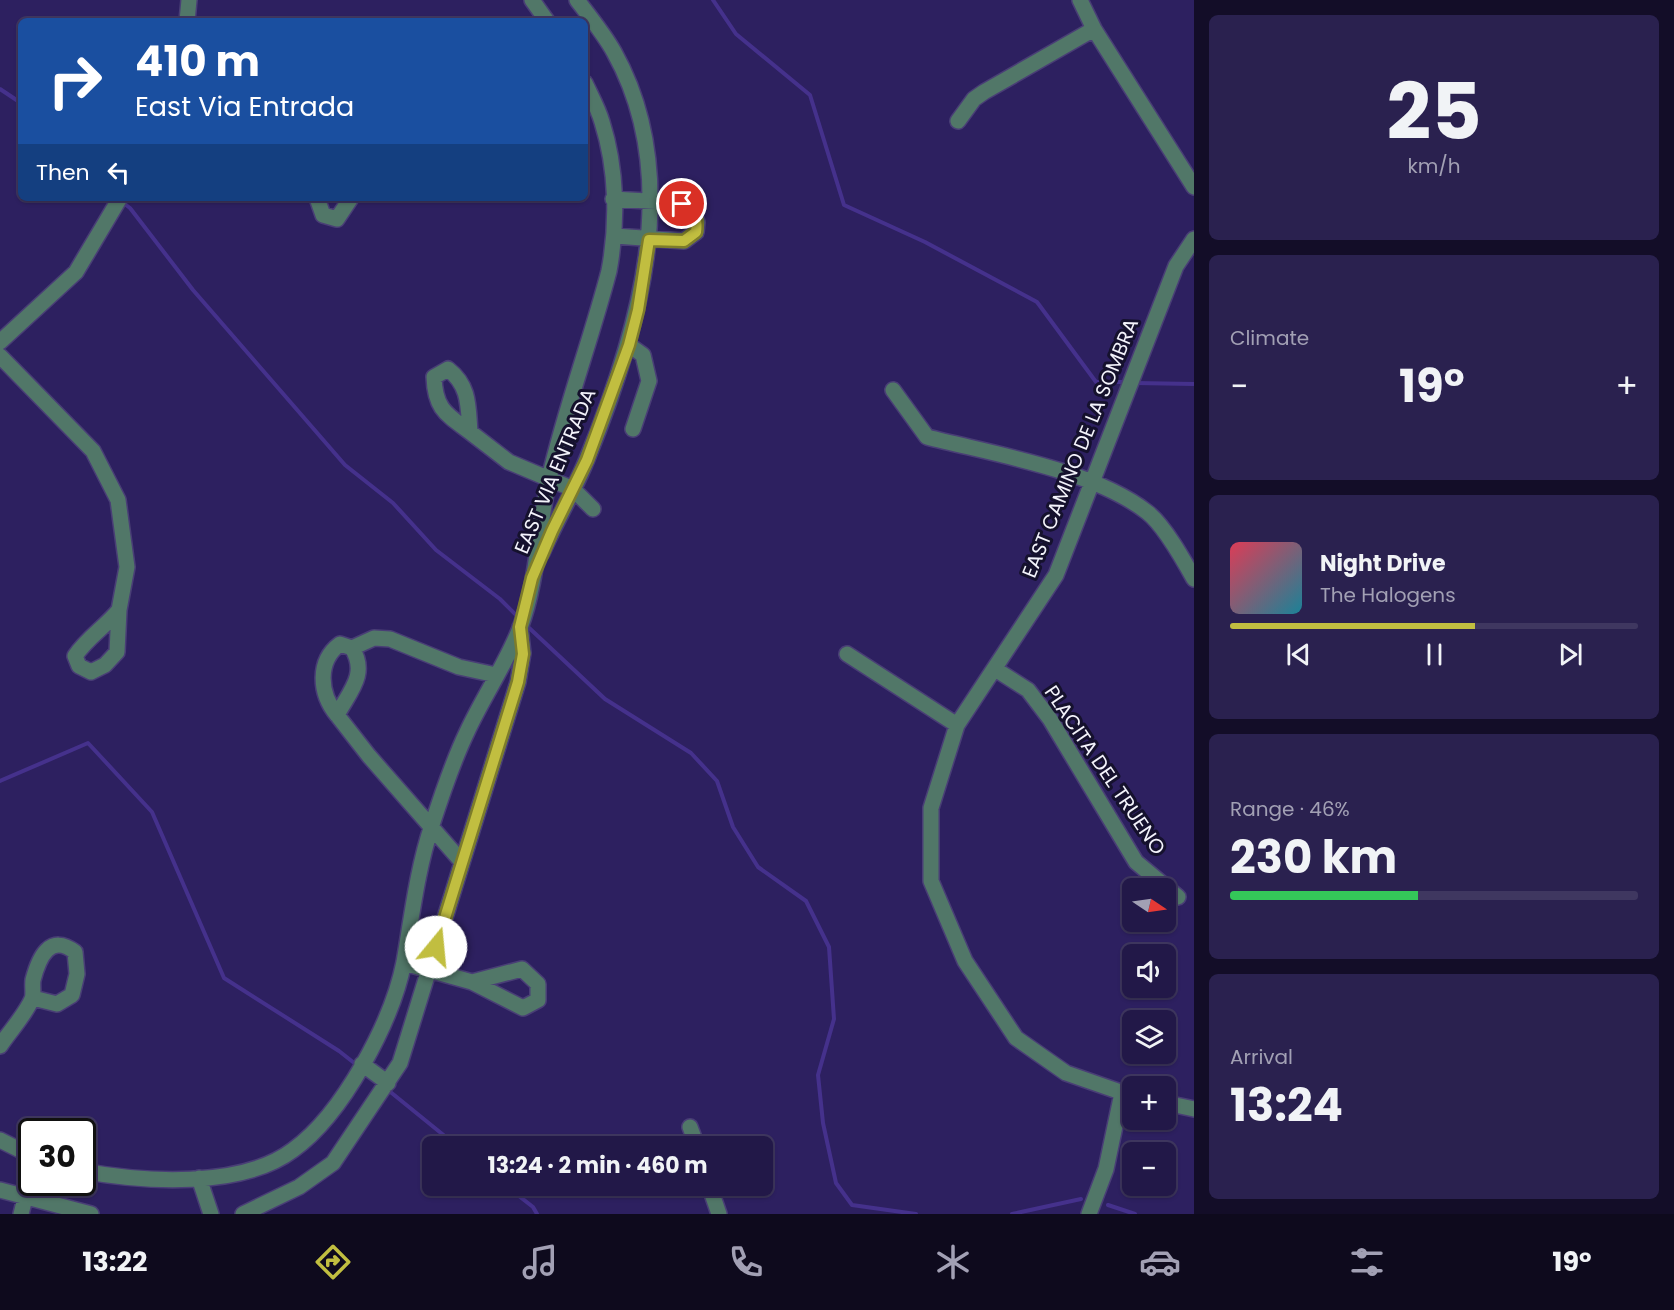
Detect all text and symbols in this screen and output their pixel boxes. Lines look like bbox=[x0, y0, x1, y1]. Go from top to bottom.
text: 410 m bbox=[135, 32, 260, 91]
icon: right bbox=[36, 42, 114, 120]
text: 25 bbox=[1386, 57, 1482, 166]
text: East Via Entrada bbox=[135, 88, 354, 125]
text: km/h bbox=[1407, 152, 1461, 180]
icon: left bbox=[102, 156, 135, 189]
text: Then bbox=[36, 157, 90, 188]
pin bbox=[656, 178, 707, 229]
icon: arrive bbox=[665, 187, 698, 220]
street label: EAST CAMINO DE LA SOMBRA bbox=[1015, 314, 1145, 582]
text: Climate bbox=[1230, 324, 1309, 352]
text: 19° bbox=[1399, 355, 1465, 418]
text: − bbox=[1230, 363, 1248, 410]
text: + bbox=[1615, 363, 1638, 410]
street label: EAST VIA ENTRADA bbox=[507, 384, 603, 558]
text: Night Drive bbox=[1320, 548, 1446, 579]
text: The Halogens bbox=[1320, 581, 1456, 609]
icon: previous bbox=[1282, 638, 1315, 671]
icon: pause bbox=[1418, 638, 1451, 671]
icon: next bbox=[1554, 638, 1587, 671]
street label: PLACITA DEL TRUENO bbox=[1038, 680, 1172, 860]
text: Range · 46% bbox=[1230, 795, 1350, 823]
text: 230 km bbox=[1230, 826, 1397, 889]
north arrow bbox=[1122, 878, 1176, 932]
map controls bbox=[1122, 878, 1176, 1196]
position arrow bbox=[404, 915, 468, 979]
button: sound bbox=[1122, 944, 1176, 998]
button: layers bbox=[1122, 1010, 1176, 1064]
text: Arrival bbox=[1230, 1043, 1293, 1071]
text: 13:24 bbox=[1230, 1074, 1343, 1137]
button: + bbox=[1122, 1076, 1176, 1130]
speed limit sign: 30 bbox=[18, 1118, 96, 1196]
button: − bbox=[1122, 1142, 1176, 1196]
text: 13:24 · 2 min · 460 m bbox=[487, 1150, 708, 1181]
icon: directions bbox=[312, 1241, 354, 1283]
icon: music bbox=[519, 1241, 561, 1283]
icon: phone bbox=[725, 1241, 767, 1283]
icon: climate bbox=[932, 1241, 974, 1283]
icon: car bbox=[1139, 1241, 1181, 1283]
icon: filters bbox=[1346, 1241, 1388, 1283]
text: 13:22 bbox=[82, 1243, 147, 1280]
text: 19° bbox=[1552, 1243, 1592, 1280]

